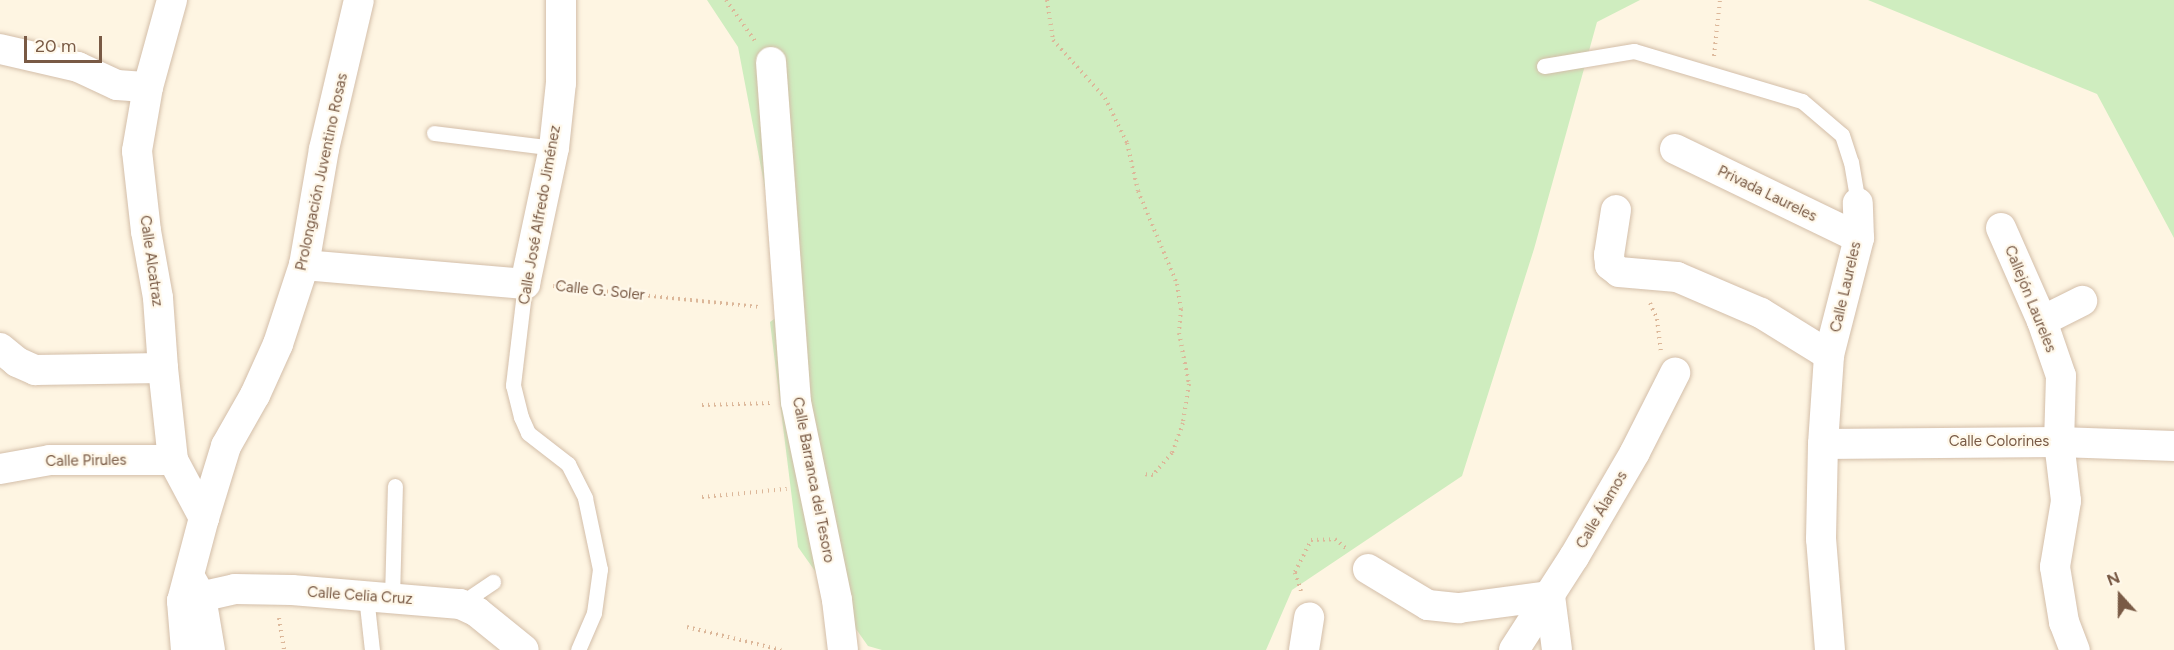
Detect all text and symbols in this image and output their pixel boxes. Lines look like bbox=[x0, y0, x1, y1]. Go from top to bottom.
scale bar bbox=[27, 24, 105, 62]
text: 20 m bbox=[35, 35, 76, 57]
street label: Prolongación Juventino Rosas bbox=[292, 72, 352, 272]
street label: Calle José Alfredo Jiménez bbox=[515, 124, 565, 306]
street label: Privada Laureles bbox=[1714, 162, 1820, 226]
street label: Calle Alcatraz bbox=[136, 214, 166, 308]
street label: Calle Laureles bbox=[1827, 240, 1865, 334]
street label: Callejón Laureles bbox=[2000, 243, 2060, 355]
street label: Calle G. Soler bbox=[554, 277, 646, 305]
street label: Calle Barranca del Tesoro bbox=[788, 396, 838, 564]
street label: Calle Colorines bbox=[1949, 433, 2049, 451]
street label: Calle Pirules bbox=[45, 451, 127, 471]
street label: Calle Álamos bbox=[1573, 468, 1631, 552]
north arrow bbox=[2090, 566, 2150, 626]
text: N bbox=[2104, 568, 2123, 590]
street label: Calle Celia Cruz bbox=[307, 583, 413, 609]

